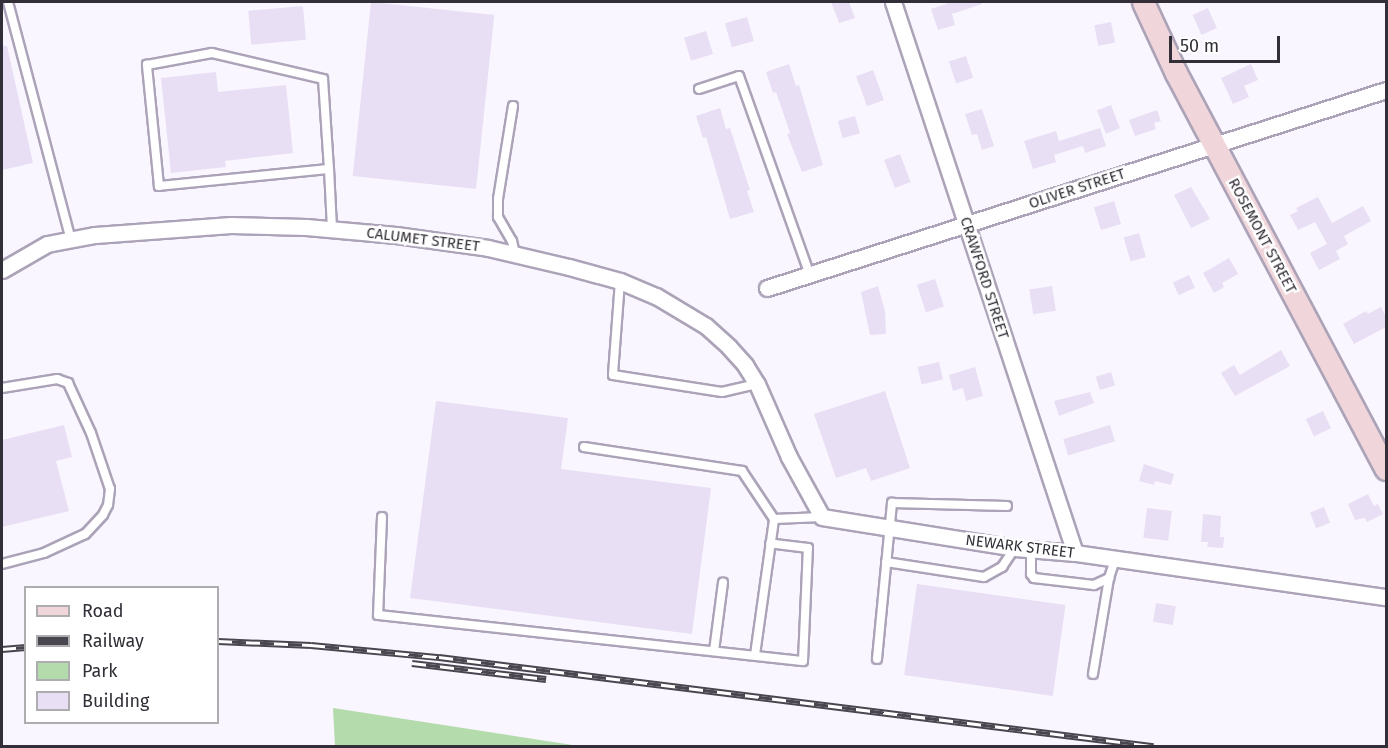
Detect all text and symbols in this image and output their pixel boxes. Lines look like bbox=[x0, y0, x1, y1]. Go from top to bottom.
scale bar bbox=[1172, 24, 1283, 62]
text: 50 m bbox=[1180, 35, 1219, 57]
street label: OLIVER STREET bbox=[1027, 165, 1127, 213]
street label: ROSEMONT STREET bbox=[1224, 175, 1300, 297]
street label: CRAWFORD STREET bbox=[956, 215, 1012, 341]
street label: CALUMET STREET bbox=[365, 224, 481, 256]
street label: NEWARK STREET bbox=[965, 531, 1075, 563]
legend bbox=[24, 586, 219, 724]
text: Road bbox=[82, 600, 124, 622]
text: Railway bbox=[82, 630, 144, 652]
text: Park bbox=[82, 660, 117, 682]
text: Building bbox=[82, 690, 149, 712]

